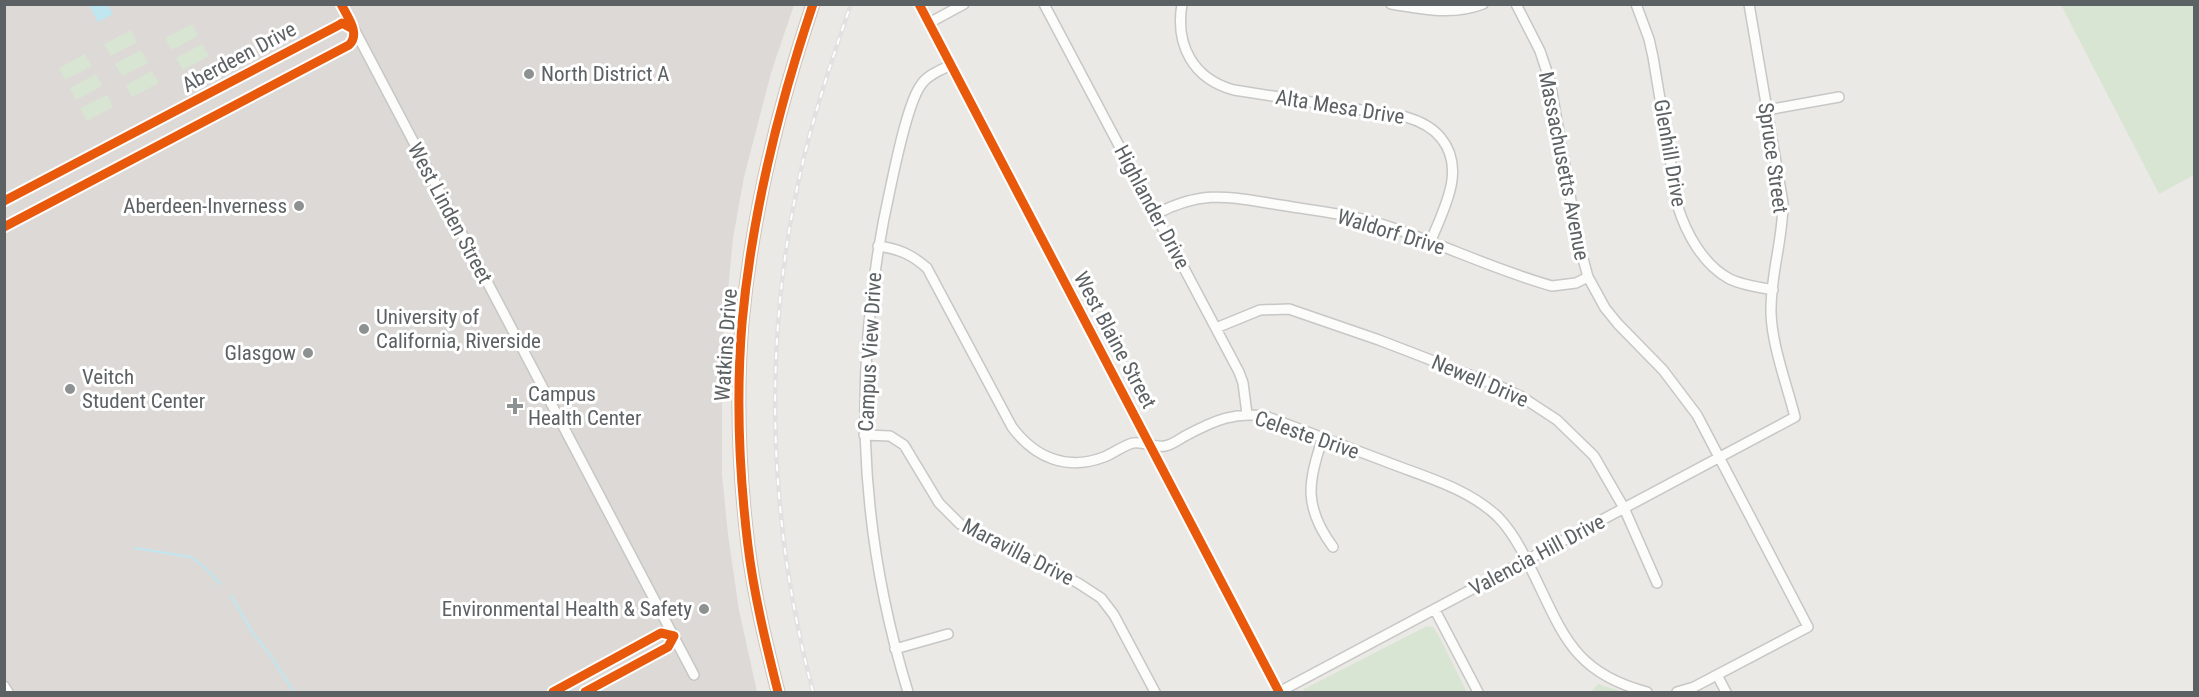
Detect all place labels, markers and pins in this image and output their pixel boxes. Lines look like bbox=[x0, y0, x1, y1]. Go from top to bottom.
place label: North District A bbox=[541, 62, 669, 86]
marker: North District A bbox=[522, 67, 536, 81]
place label: Aberdeen-Inverness bbox=[123, 194, 287, 218]
marker: Aberdeen-Inverness bbox=[292, 199, 306, 213]
place label: University of California, Riverside bbox=[376, 305, 541, 353]
marker: University of California, Riverside bbox=[357, 322, 371, 336]
place label: Glasgow bbox=[225, 341, 296, 365]
marker: Glasgow bbox=[301, 346, 315, 360]
place label: Veitch Student Center bbox=[82, 365, 205, 413]
marker: Veitch Student Center bbox=[63, 382, 77, 396]
place label: Campus Health Center bbox=[528, 382, 641, 430]
marker: Campus Health Center bbox=[506, 397, 524, 415]
place label: Environmental Health & Safety bbox=[442, 597, 692, 621]
marker: Environmental Health & Safety bbox=[697, 602, 711, 616]

